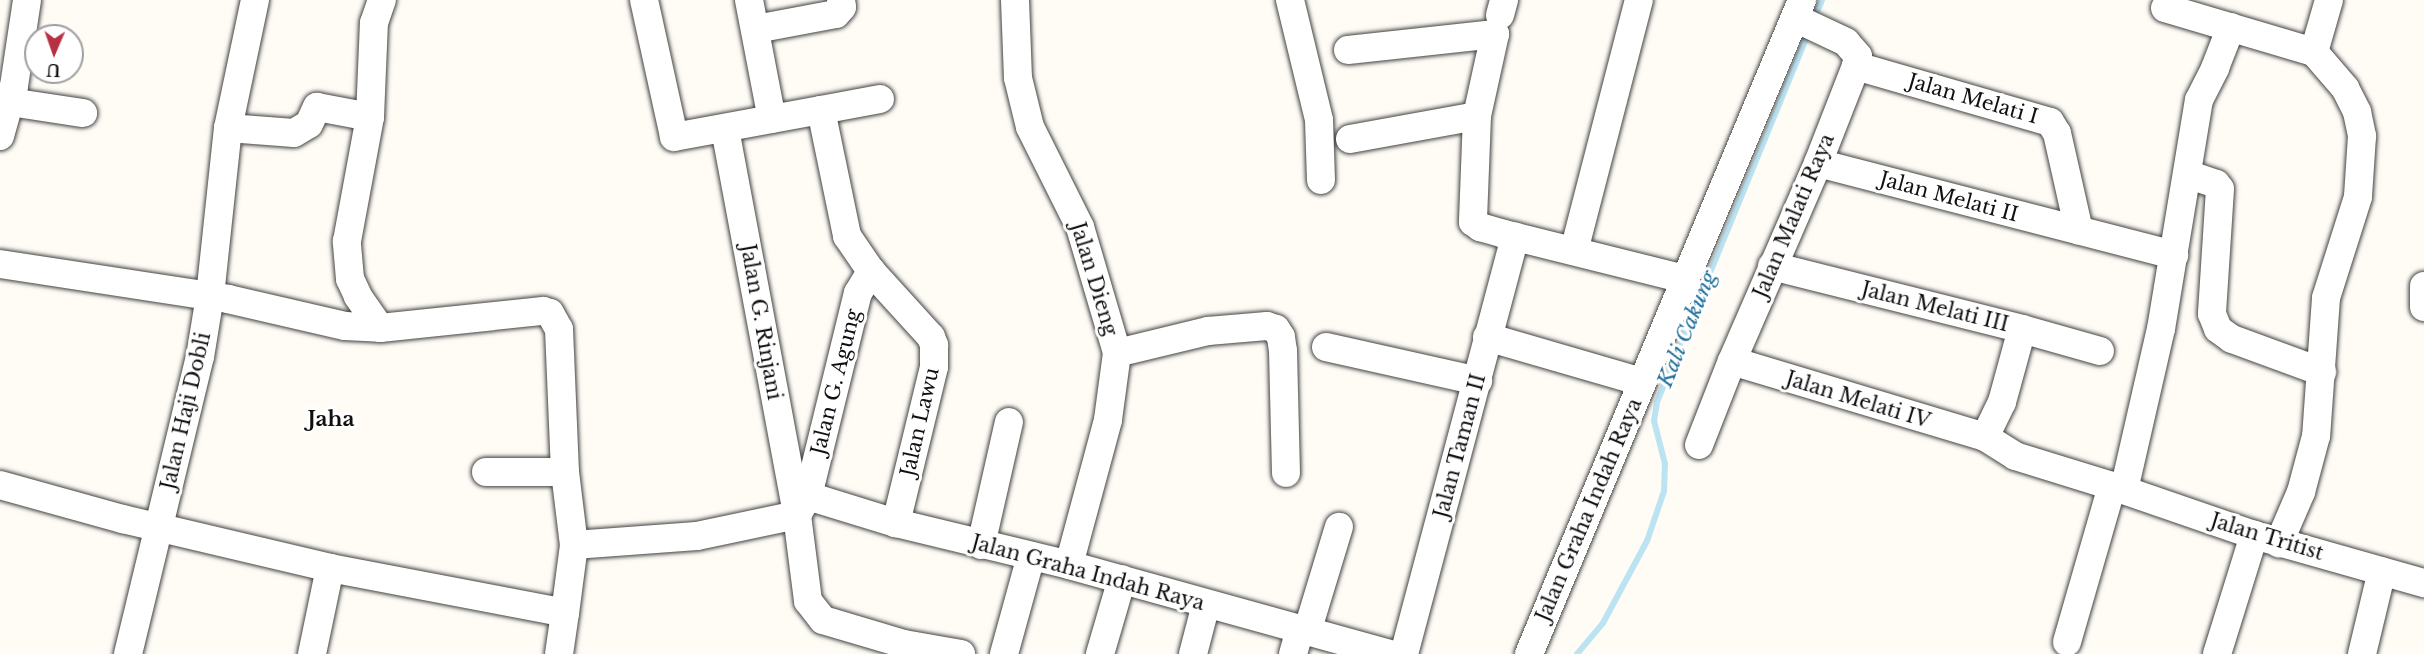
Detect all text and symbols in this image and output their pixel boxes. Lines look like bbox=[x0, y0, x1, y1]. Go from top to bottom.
north arrow bbox=[24, 24, 84, 84]
text: U bbox=[46, 60, 61, 80]
street label: Jalan Melati I bbox=[1905, 69, 2041, 129]
street label: Jalan Malati Raya bbox=[1749, 130, 1839, 302]
street label: Jalan Melati II bbox=[1877, 167, 2021, 227]
street label: Jalan Dieng bbox=[1065, 219, 1123, 339]
street label: Jalan G. Rinjani bbox=[735, 242, 787, 402]
water label: Kali Cakung bbox=[1652, 267, 1722, 391]
street label: Jalan Melati III bbox=[1859, 277, 2011, 337]
street label: Jalan G. Agung bbox=[806, 306, 866, 458]
street label: Jalan Haji Dobli bbox=[156, 330, 216, 492]
street label: Jalan Lawu bbox=[896, 365, 944, 479]
street label: Jalan Melati IV bbox=[1783, 367, 1933, 433]
street label: Jalan Taman II bbox=[1429, 371, 1491, 521]
street label: Jalan Graha Indah Raya bbox=[1531, 395, 1647, 625]
district label: Jaha bbox=[307, 406, 355, 432]
street label: Jalan Tritist bbox=[2207, 508, 2327, 566]
street label: Jalan Graha Indah Raya bbox=[969, 530, 1207, 616]

